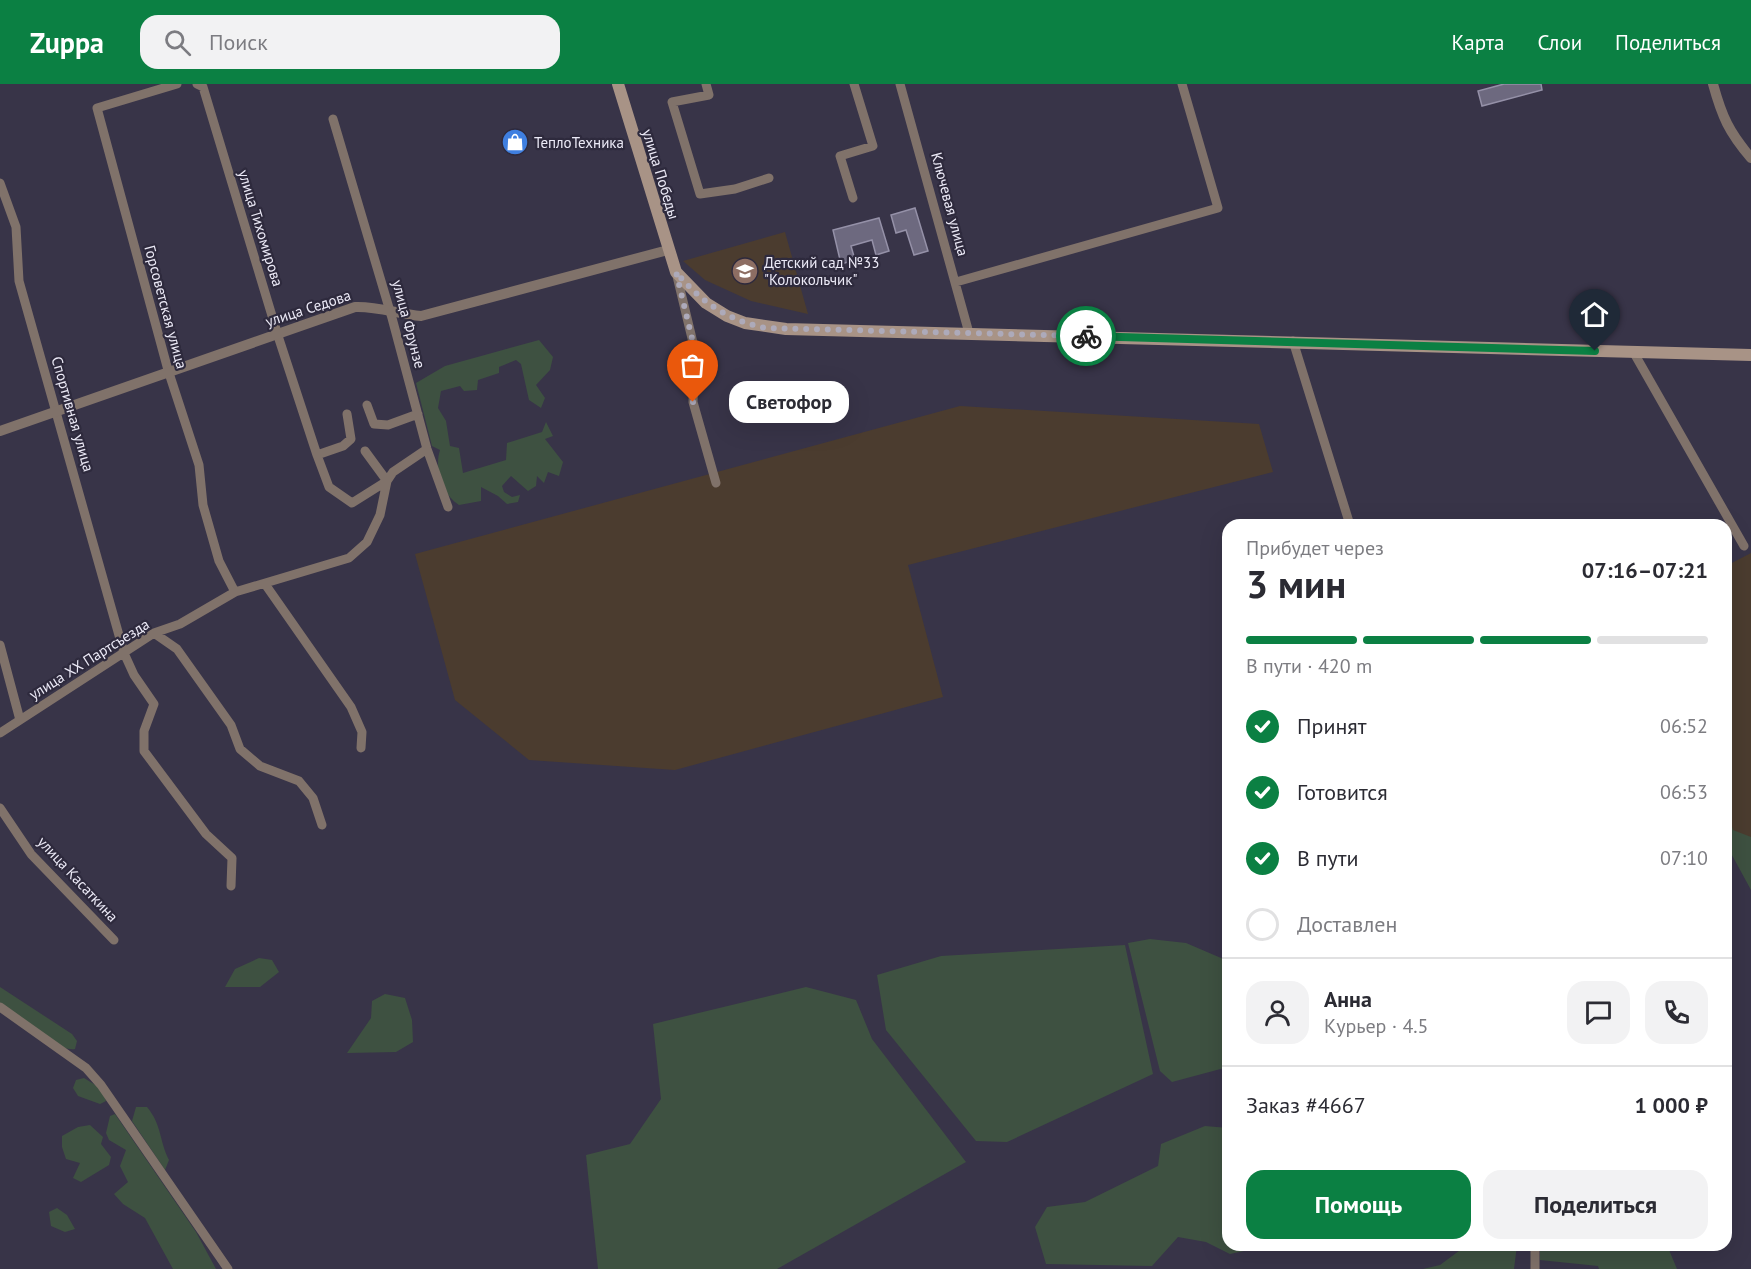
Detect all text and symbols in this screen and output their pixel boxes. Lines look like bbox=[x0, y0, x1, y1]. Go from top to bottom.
search box bbox=[140, 15, 560, 69]
text: Zuppa bbox=[30, 24, 104, 61]
icon: search bbox=[161, 26, 194, 59]
text: Поиск bbox=[209, 28, 268, 56]
text: Карта bbox=[1451, 29, 1504, 56]
text: Слои bbox=[1537, 29, 1582, 56]
text: Поделиться bbox=[1615, 29, 1721, 56]
shop icon: ТеплоТехника bbox=[500, 127, 530, 157]
street label: улица Победы bbox=[638, 127, 684, 221]
place label: ТеплоТехника bbox=[534, 133, 624, 152]
street label: Ключевая улица bbox=[927, 150, 973, 258]
street label: улица Тихомирова bbox=[234, 167, 288, 289]
street label: Горсоветская улица bbox=[140, 243, 192, 371]
place label: Детский сад №33 "Колокольчик" bbox=[764, 253, 879, 289]
school or university icon: Детский сад №33 "Колокольчик" bbox=[730, 256, 760, 286]
street label: улица Фрунзе bbox=[388, 278, 430, 370]
street label: улица Седова bbox=[263, 285, 353, 331]
pin bbox=[1569, 289, 1620, 351]
icon: home bbox=[1578, 298, 1611, 331]
courier bbox=[1056, 306, 1116, 366]
icon: bike bbox=[1070, 320, 1103, 353]
pin bbox=[667, 340, 718, 402]
icon: bag bbox=[676, 349, 709, 382]
street label: Спортивная улица bbox=[47, 354, 99, 474]
callout: Светофор bbox=[729, 381, 849, 423]
text: Светофор bbox=[746, 389, 832, 415]
text: Прибудет через bbox=[1246, 535, 1384, 561]
text: 07:16–07:21 bbox=[1582, 556, 1708, 584]
text: 3 мин bbox=[1246, 558, 1346, 609]
street label: улица XX Партсъезда bbox=[25, 614, 153, 704]
text: В пути · 420 m bbox=[1246, 653, 1372, 679]
icon: check bbox=[1246, 710, 1279, 743]
text: Принят bbox=[1297, 712, 1367, 740]
text: 06:52 bbox=[1660, 713, 1708, 739]
icon: check bbox=[1246, 776, 1279, 809]
text: Готовится bbox=[1297, 778, 1388, 806]
text: 06:53 bbox=[1660, 779, 1708, 805]
street label: улица Касаткина bbox=[34, 832, 122, 926]
icon: check bbox=[1246, 842, 1279, 875]
text: В пути bbox=[1297, 844, 1359, 872]
text: 07:10 bbox=[1660, 845, 1708, 871]
text: Доставлен bbox=[1297, 910, 1397, 938]
button: person bbox=[1246, 981, 1309, 1044]
button: chat bbox=[1567, 981, 1630, 1044]
button: phone bbox=[1645, 981, 1708, 1044]
text: Анна bbox=[1324, 985, 1372, 1013]
text: Курьер · 4.5 bbox=[1324, 1013, 1428, 1039]
text: Заказ #4667 bbox=[1246, 1091, 1366, 1119]
text: 1 000 ₽ bbox=[1634, 1091, 1708, 1119]
button: Помощь bbox=[1246, 1170, 1471, 1239]
button: Поделиться bbox=[1483, 1170, 1708, 1239]

